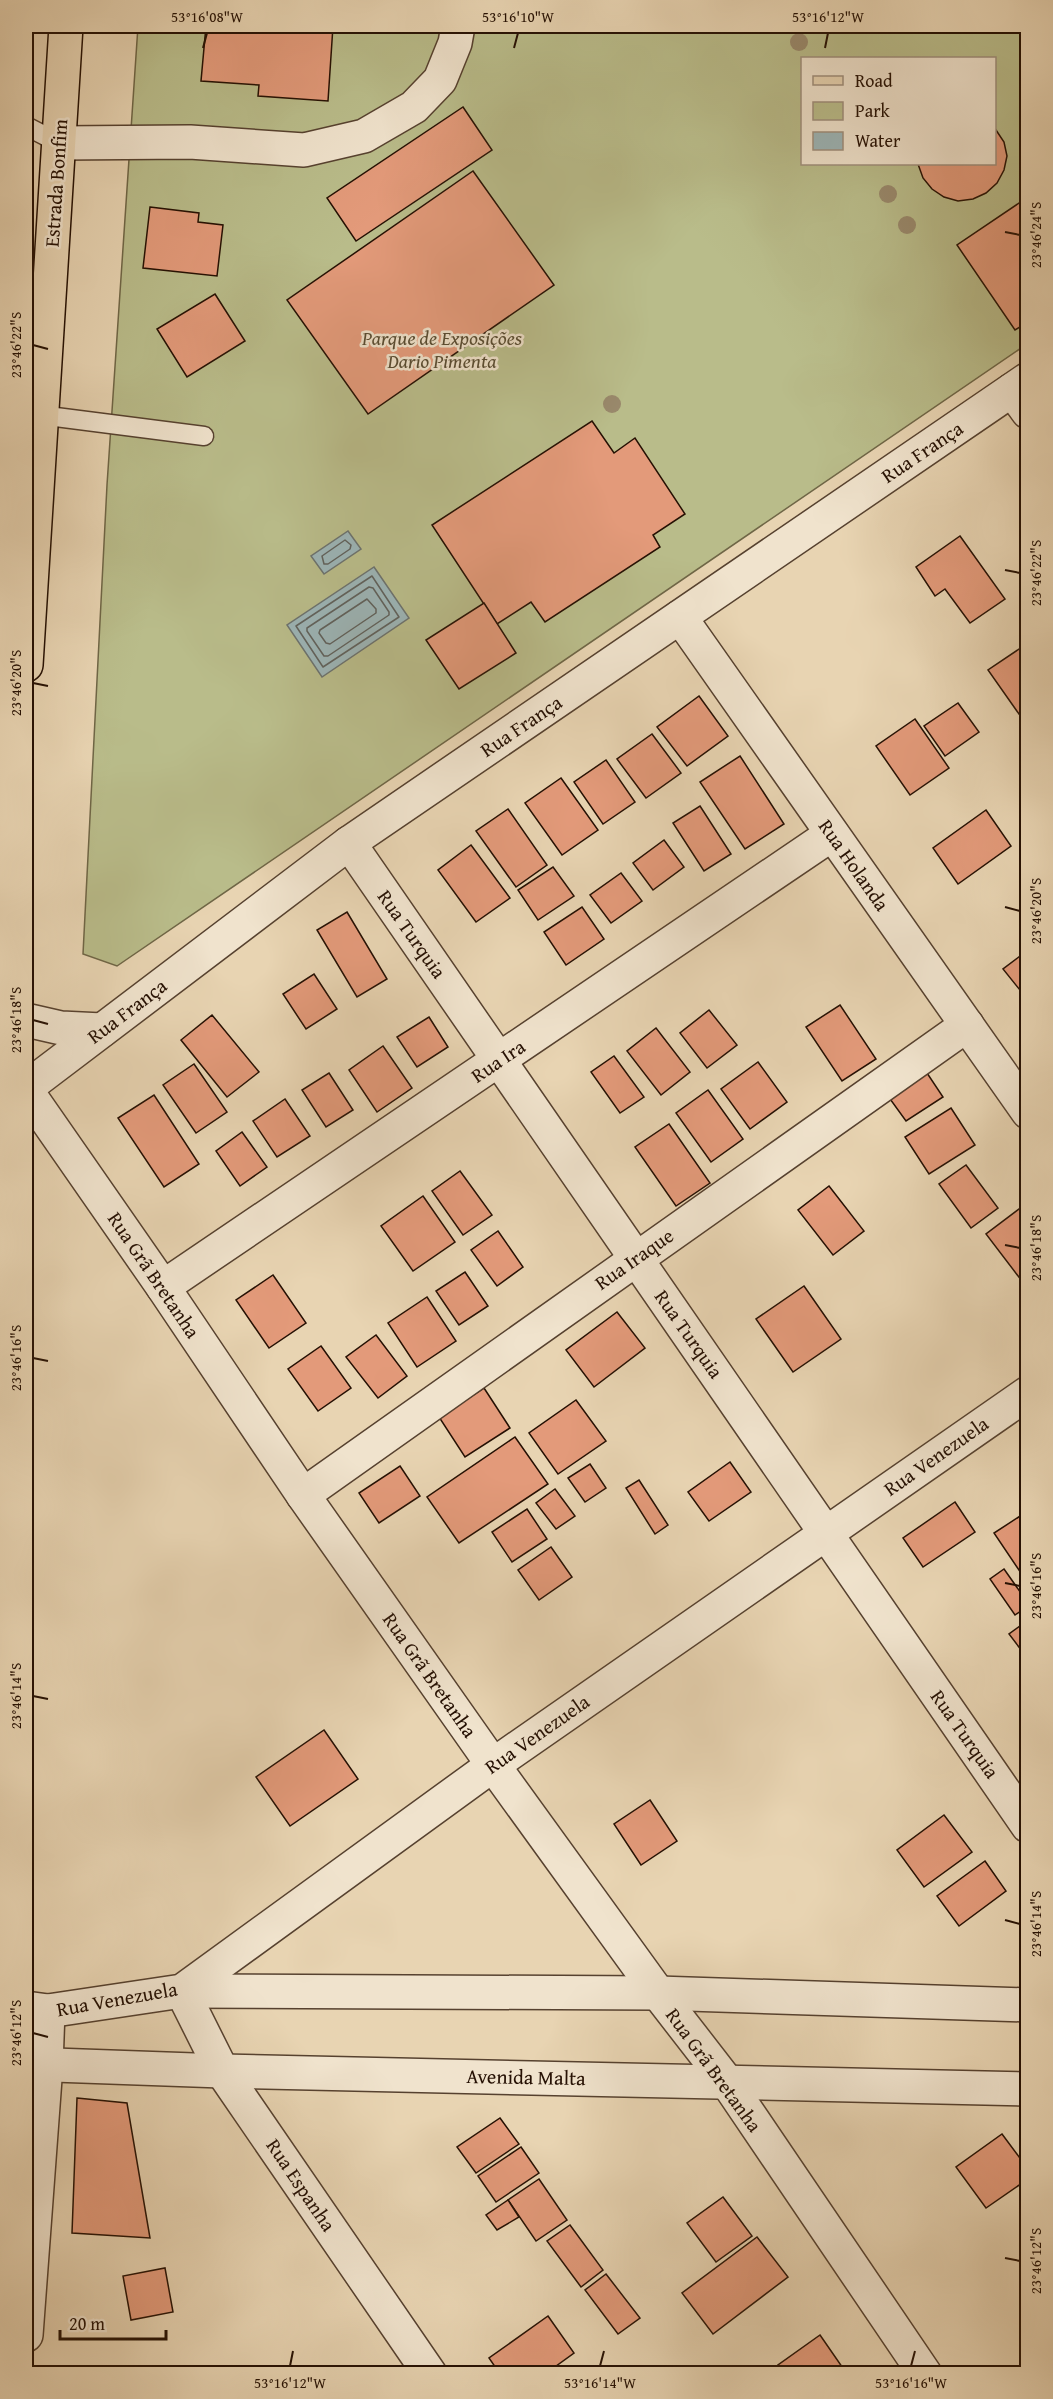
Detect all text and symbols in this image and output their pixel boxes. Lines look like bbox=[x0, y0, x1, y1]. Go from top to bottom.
text: 53°16'08"W bbox=[171, 6, 243, 27]
text: 53°16'10"W bbox=[482, 6, 554, 27]
text: 53°16'12"W bbox=[792, 6, 864, 27]
legend bbox=[801, 57, 996, 165]
text: Road bbox=[855, 67, 893, 94]
text: Park bbox=[855, 97, 891, 124]
street label: Estrada Bonfim bbox=[37, 117, 74, 248]
text: Water bbox=[855, 127, 901, 154]
text: 23°46'24"S bbox=[1025, 202, 1046, 268]
text: 23°46'22"S bbox=[5, 312, 26, 378]
park label: Parque de Exposições Dario Pimenta bbox=[361, 323, 523, 375]
street label: Rua França bbox=[875, 413, 969, 490]
text: 23°46'22"S bbox=[1025, 540, 1046, 606]
text: 23°46'20"S bbox=[5, 650, 26, 716]
street label: Rua França bbox=[474, 687, 568, 764]
street label: Rua Holanda bbox=[812, 813, 897, 917]
text: 23°46'20"S bbox=[1025, 878, 1046, 944]
street label: Rua Turquia bbox=[371, 883, 454, 984]
street label: Rua França bbox=[81, 971, 173, 1050]
text: 23°46'18"S bbox=[5, 987, 26, 1053]
street label: Rua Ira bbox=[465, 1032, 531, 1089]
street label: Rua Grã Bretanha bbox=[101, 1206, 208, 1344]
text: 23°46'18"S bbox=[1025, 1215, 1046, 1281]
street label: Rua Iraque bbox=[588, 1221, 679, 1296]
street label: Rua Turquia bbox=[648, 1283, 731, 1384]
text: 23°46'16"S bbox=[5, 1325, 26, 1391]
street label: Rua Venezuela bbox=[877, 1408, 994, 1502]
text: 23°46'16"S bbox=[1025, 1553, 1046, 1619]
street label: Rua Grã Bretanha bbox=[376, 1606, 485, 1744]
text: 23°46'14"S bbox=[5, 1663, 26, 1729]
street label: Rua Turquia bbox=[924, 1683, 1007, 1784]
street label: Rua Venezuela bbox=[478, 1686, 595, 1780]
text: 23°46'14"S bbox=[1025, 1891, 1046, 1957]
street label: Rua Venezuela bbox=[54, 1974, 180, 2023]
text: 23°46'12"S bbox=[5, 2000, 26, 2066]
street label: Rua Grã Bretanha bbox=[659, 2002, 770, 2138]
street label: Avenida Malta bbox=[466, 2061, 586, 2092]
street label: Rua Espanha bbox=[260, 2133, 343, 2237]
text: 23°46'12"S bbox=[1025, 2228, 1046, 2294]
scale bar bbox=[60, 2303, 166, 2341]
text: 20 m bbox=[69, 2310, 105, 2337]
text: 53°16'12"W bbox=[254, 2372, 326, 2393]
text: 53°16'14"W bbox=[564, 2372, 636, 2393]
text: 53°16'16"W bbox=[875, 2372, 947, 2393]

